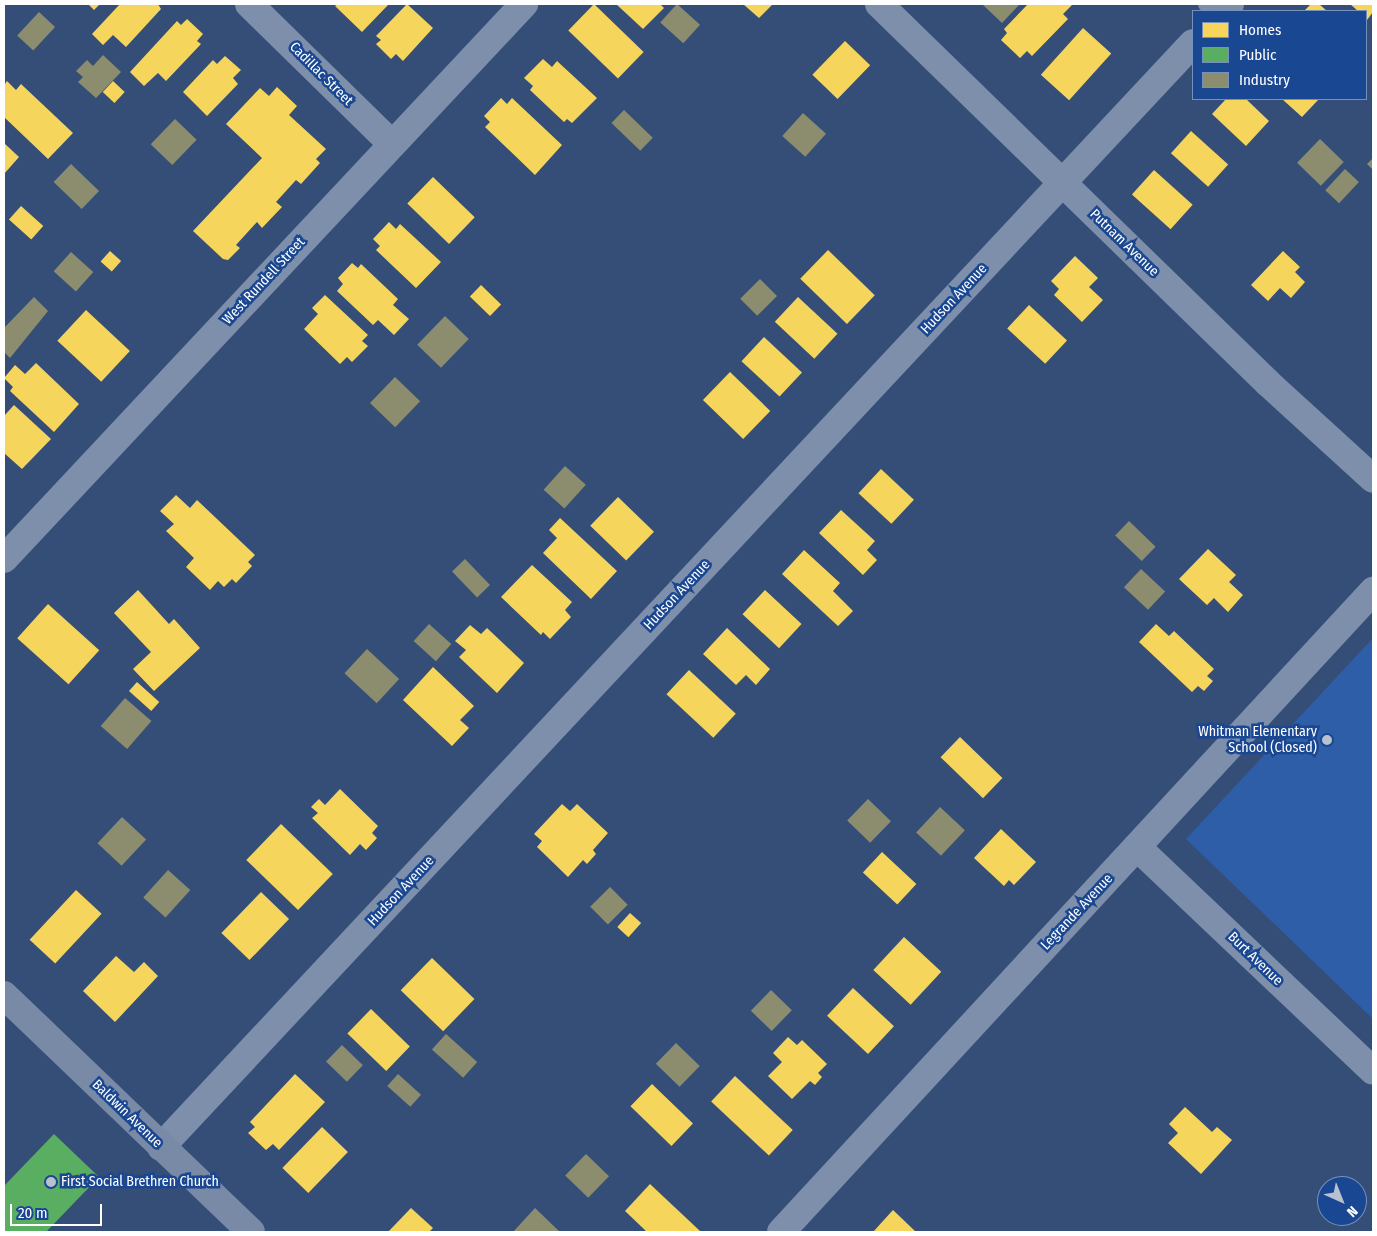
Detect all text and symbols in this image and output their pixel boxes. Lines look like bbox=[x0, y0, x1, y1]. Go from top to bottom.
legend bbox=[1192, 10, 1367, 100]
text: Homes bbox=[1239, 21, 1281, 39]
street label: Cadillac Street bbox=[286, 39, 356, 109]
text: Public bbox=[1239, 46, 1276, 64]
text: Industry bbox=[1239, 71, 1290, 89]
street label: Putnam Avenue bbox=[1086, 206, 1162, 280]
street label: West Rundell Street bbox=[219, 234, 309, 328]
street label: Hudson Avenue bbox=[917, 261, 991, 337]
street label: Hudson Avenue bbox=[640, 557, 714, 633]
place label: Whitman Elementary School (Closed) bbox=[1198, 724, 1317, 756]
marker: Whitman Elementary School (Closed) bbox=[1321, 734, 1333, 746]
street label: Hudson Avenue bbox=[364, 853, 438, 929]
street label: Legrande Avenue bbox=[1037, 870, 1117, 954]
street label: Burt Avenue bbox=[1224, 929, 1286, 989]
street label: Baldwin Avenue bbox=[88, 1076, 166, 1152]
place label: First Social Brethren Church bbox=[61, 1174, 219, 1190]
marker: First Social Brethren Church bbox=[45, 1176, 57, 1188]
north arrow bbox=[1317, 1176, 1367, 1226]
scale bar bbox=[12, 1194, 105, 1226]
text: N bbox=[1343, 1202, 1361, 1220]
text: 20 m bbox=[18, 1204, 48, 1222]

